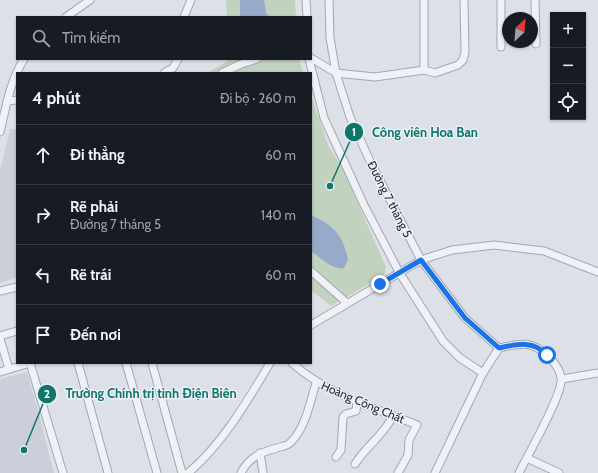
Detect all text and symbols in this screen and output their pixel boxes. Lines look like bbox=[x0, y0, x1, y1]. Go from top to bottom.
north arrow bbox=[502, 12, 538, 48]
map controls bbox=[550, 12, 586, 120]
button: + bbox=[550, 12, 586, 48]
search box bbox=[16, 16, 312, 60]
icon: search bbox=[30, 27, 52, 49]
text: Tìm kiếm bbox=[62, 29, 120, 47]
button: − bbox=[550, 48, 586, 84]
button: locate bbox=[550, 84, 586, 120]
text: 4 phút bbox=[32, 88, 81, 108]
text: Đi bộ · 260 m bbox=[220, 90, 296, 106]
callout: Công viên Hoa Ban bbox=[344, 120, 486, 145]
text: 1 bbox=[352, 124, 356, 139]
text: Công viên Hoa Ban bbox=[372, 124, 478, 140]
icon: ahead bbox=[32, 144, 54, 166]
text: Đi thẳng bbox=[70, 146, 125, 164]
text: 60 m bbox=[265, 147, 296, 163]
street label: Đường 7 tháng 5 bbox=[364, 158, 416, 240]
text: Rẽ phải bbox=[70, 198, 118, 216]
icon: right bbox=[32, 204, 54, 226]
text: 140 m bbox=[261, 207, 296, 223]
text: Đường 7 tháng 5 bbox=[70, 216, 161, 232]
icon: left bbox=[32, 264, 54, 286]
text: Rẽ trái bbox=[70, 266, 111, 284]
text: 60 m bbox=[265, 267, 296, 283]
route end bbox=[371, 275, 389, 293]
icon: arrive bbox=[32, 324, 54, 346]
text: Đến nơi bbox=[70, 326, 121, 344]
route start bbox=[538, 346, 556, 364]
street label: Hoàng Công Chất bbox=[319, 378, 407, 426]
callout: Trường Chính trị tỉnh Điện Biên bbox=[37, 381, 244, 406]
text: Trường Chính trị tỉnh Điện Biên bbox=[65, 385, 237, 401]
text: 2 bbox=[44, 386, 50, 401]

